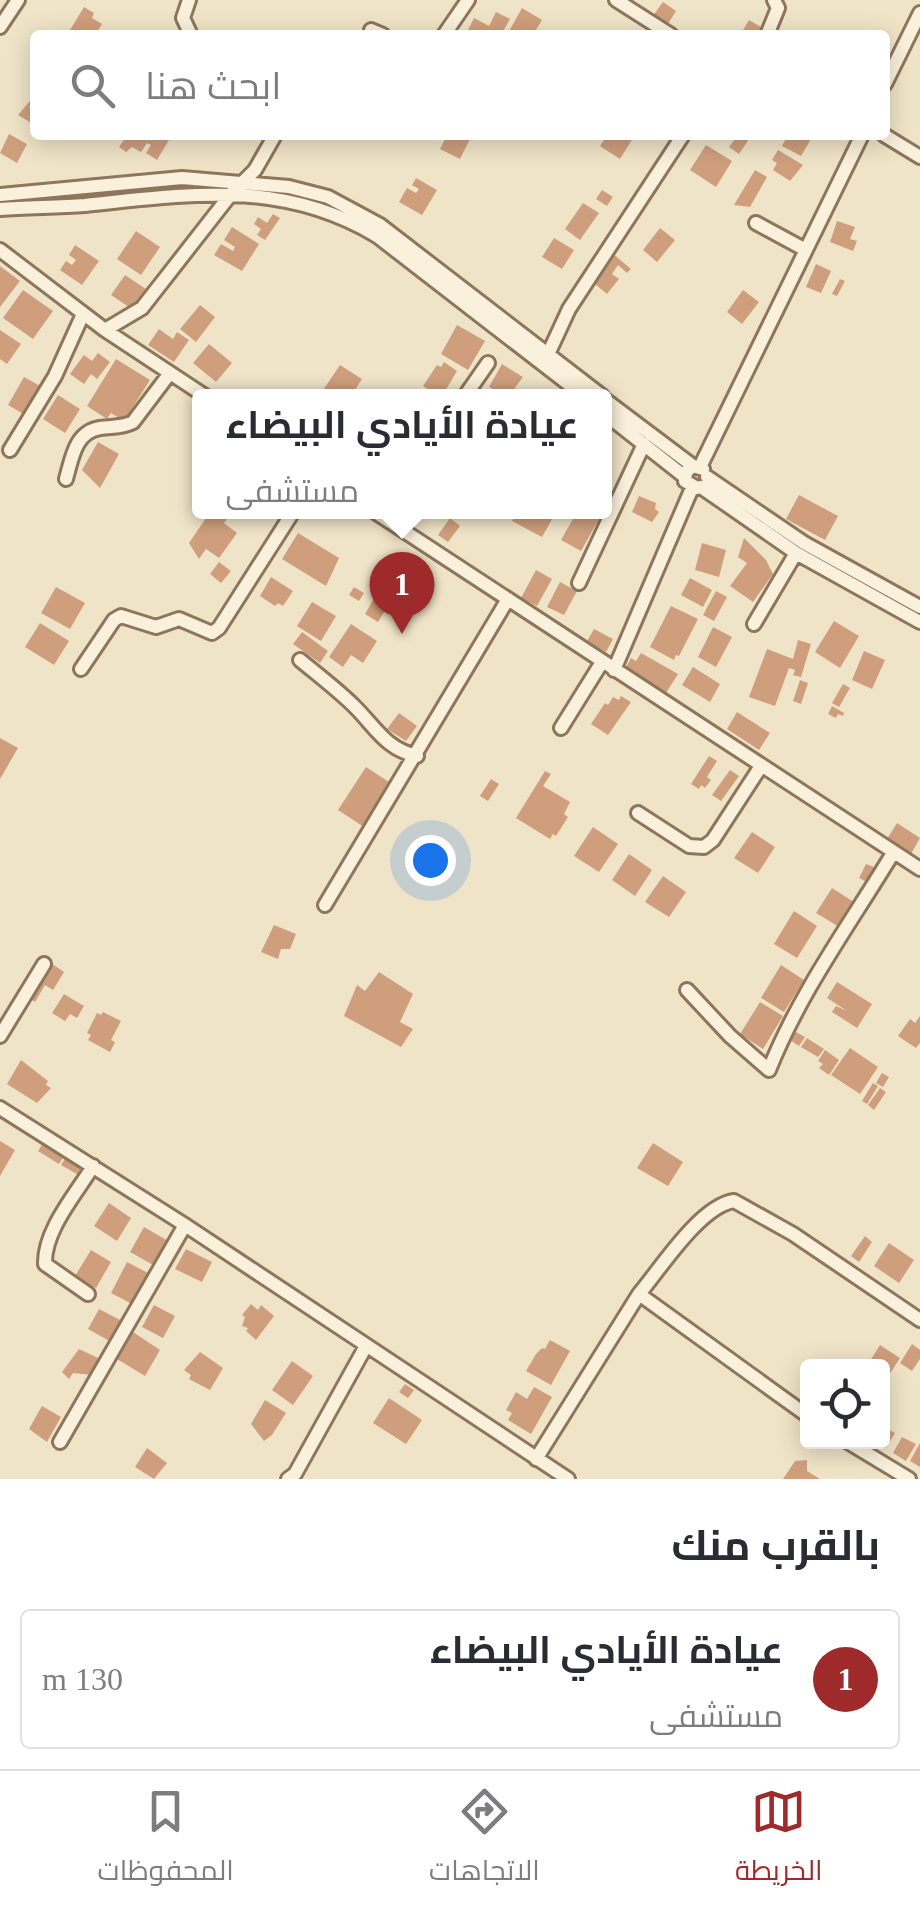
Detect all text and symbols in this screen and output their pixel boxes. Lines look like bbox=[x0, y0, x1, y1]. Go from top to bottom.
search box bbox=[30, 30, 890, 140]
icon: search bbox=[65, 58, 120, 113]
text: ابحث هنا bbox=[145, 65, 281, 107]
popup bbox=[192, 389, 612, 519]
text: عيادة الأيادي البيضاء bbox=[225, 404, 579, 446]
text: مستشفى bbox=[225, 473, 359, 509]
pin: 1 bbox=[370, 552, 434, 634]
your location bbox=[405, 835, 456, 886]
map controls bbox=[800, 1359, 890, 1449]
button: locate bbox=[800, 1359, 890, 1449]
text: بالقرب منك bbox=[671, 1523, 880, 1569]
text: عيادة الأيادي البيضاء bbox=[430, 1629, 783, 1671]
text: 130 m bbox=[42, 1661, 123, 1697]
text: 1 bbox=[838, 1661, 854, 1697]
text: مستشفى bbox=[649, 1698, 783, 1734]
tab: المحفوظات bbox=[98, 1784, 234, 1896]
tab: الاتجاهات bbox=[429, 1784, 540, 1896]
tab: الخريطة bbox=[735, 1784, 822, 1896]

